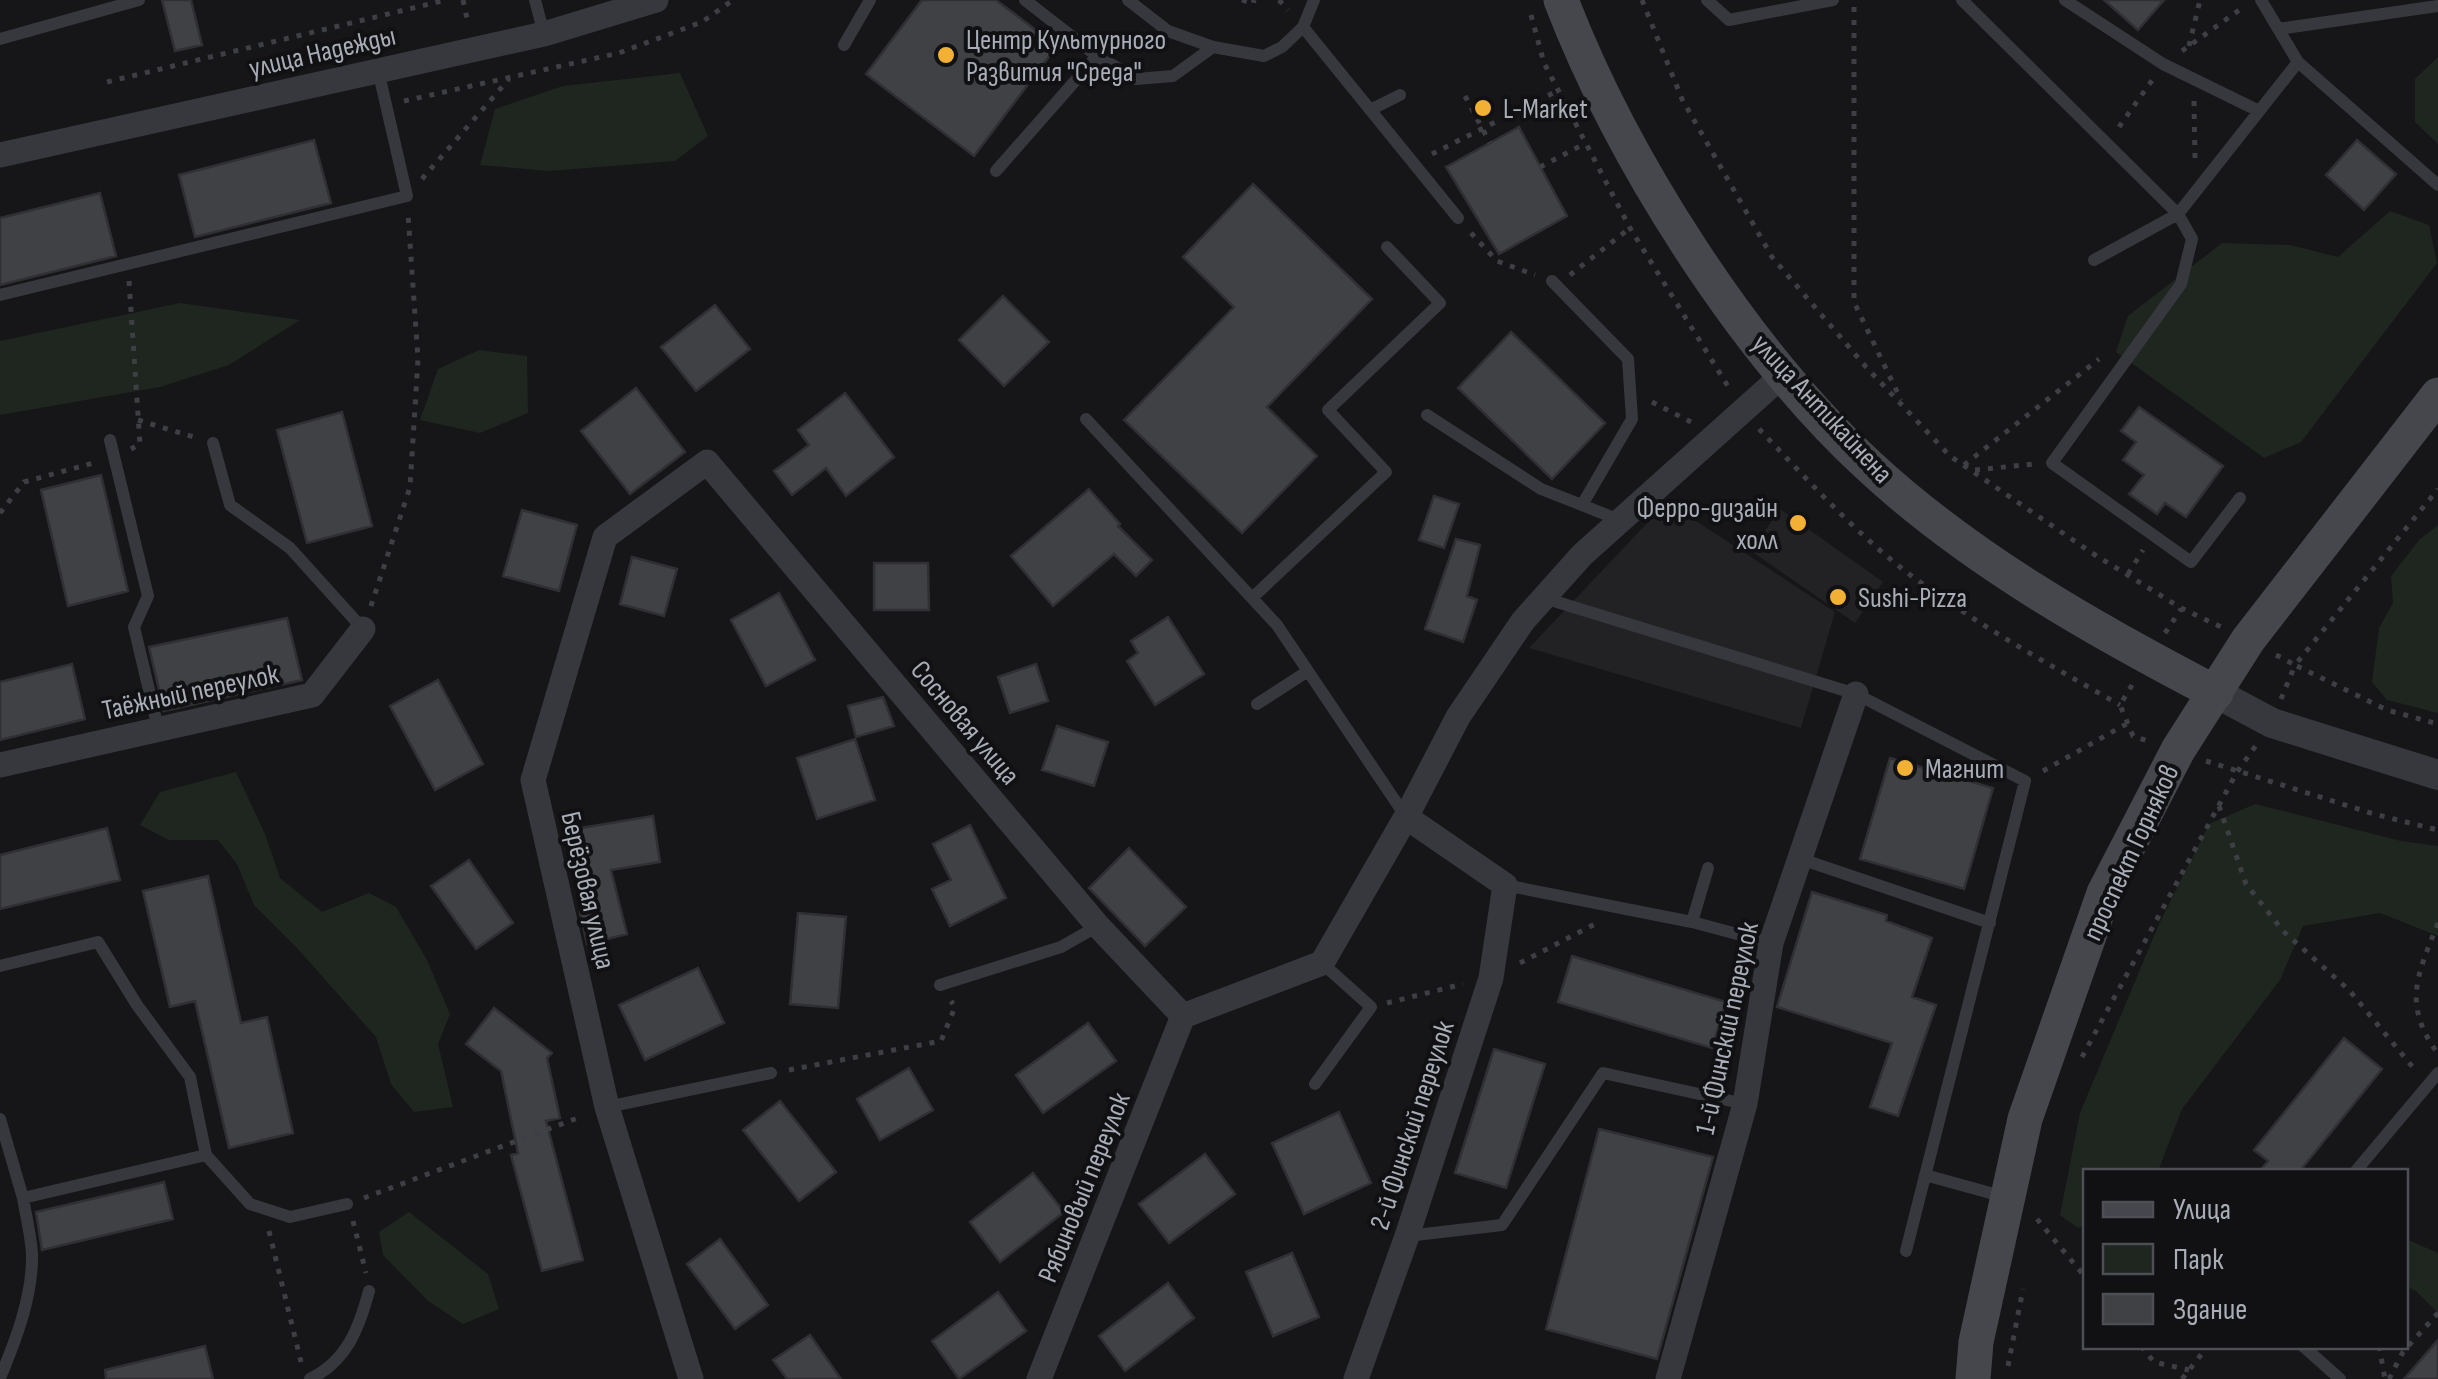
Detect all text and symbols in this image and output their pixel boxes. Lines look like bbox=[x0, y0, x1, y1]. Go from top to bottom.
street label: улица Надежды bbox=[246, 20, 399, 85]
place label: Центр Культурного Развития "Среда" bbox=[966, 24, 1166, 89]
marker: Центр Культурного Развития "Среда" bbox=[935, 44, 957, 66]
place label: L-Market bbox=[1503, 93, 1588, 126]
marker: L-Market bbox=[1472, 97, 1494, 119]
street label: улица Антикайнена bbox=[1745, 328, 1899, 490]
place label: Ферро-дизайн холл bbox=[1636, 492, 1778, 557]
marker: Ферро-дизайн холл bbox=[1787, 512, 1809, 534]
place label: Sushi-Pizza bbox=[1858, 582, 1967, 615]
marker: Sushi-Pizza bbox=[1827, 586, 1849, 608]
street label: Сосновая улица bbox=[903, 654, 1026, 792]
street label: Таёжный переулок bbox=[99, 658, 282, 727]
place label: Магнит bbox=[1925, 753, 2004, 786]
marker: Магнит bbox=[1894, 757, 1916, 779]
street label: проспект Горняков bbox=[2076, 759, 2187, 946]
street label: Берёзовая улица bbox=[553, 808, 622, 972]
street label: 1-й Финский переулок bbox=[1689, 919, 1766, 1137]
street label: 2-й Финский переулок bbox=[1363, 1016, 1462, 1234]
street label: Рябиновый переулок bbox=[1031, 1087, 1138, 1287]
legend bbox=[2083, 1169, 2408, 1349]
text: Улица bbox=[2173, 1192, 2231, 1228]
text: Парк bbox=[2173, 1242, 2224, 1278]
text: Здание bbox=[2173, 1292, 2247, 1328]

